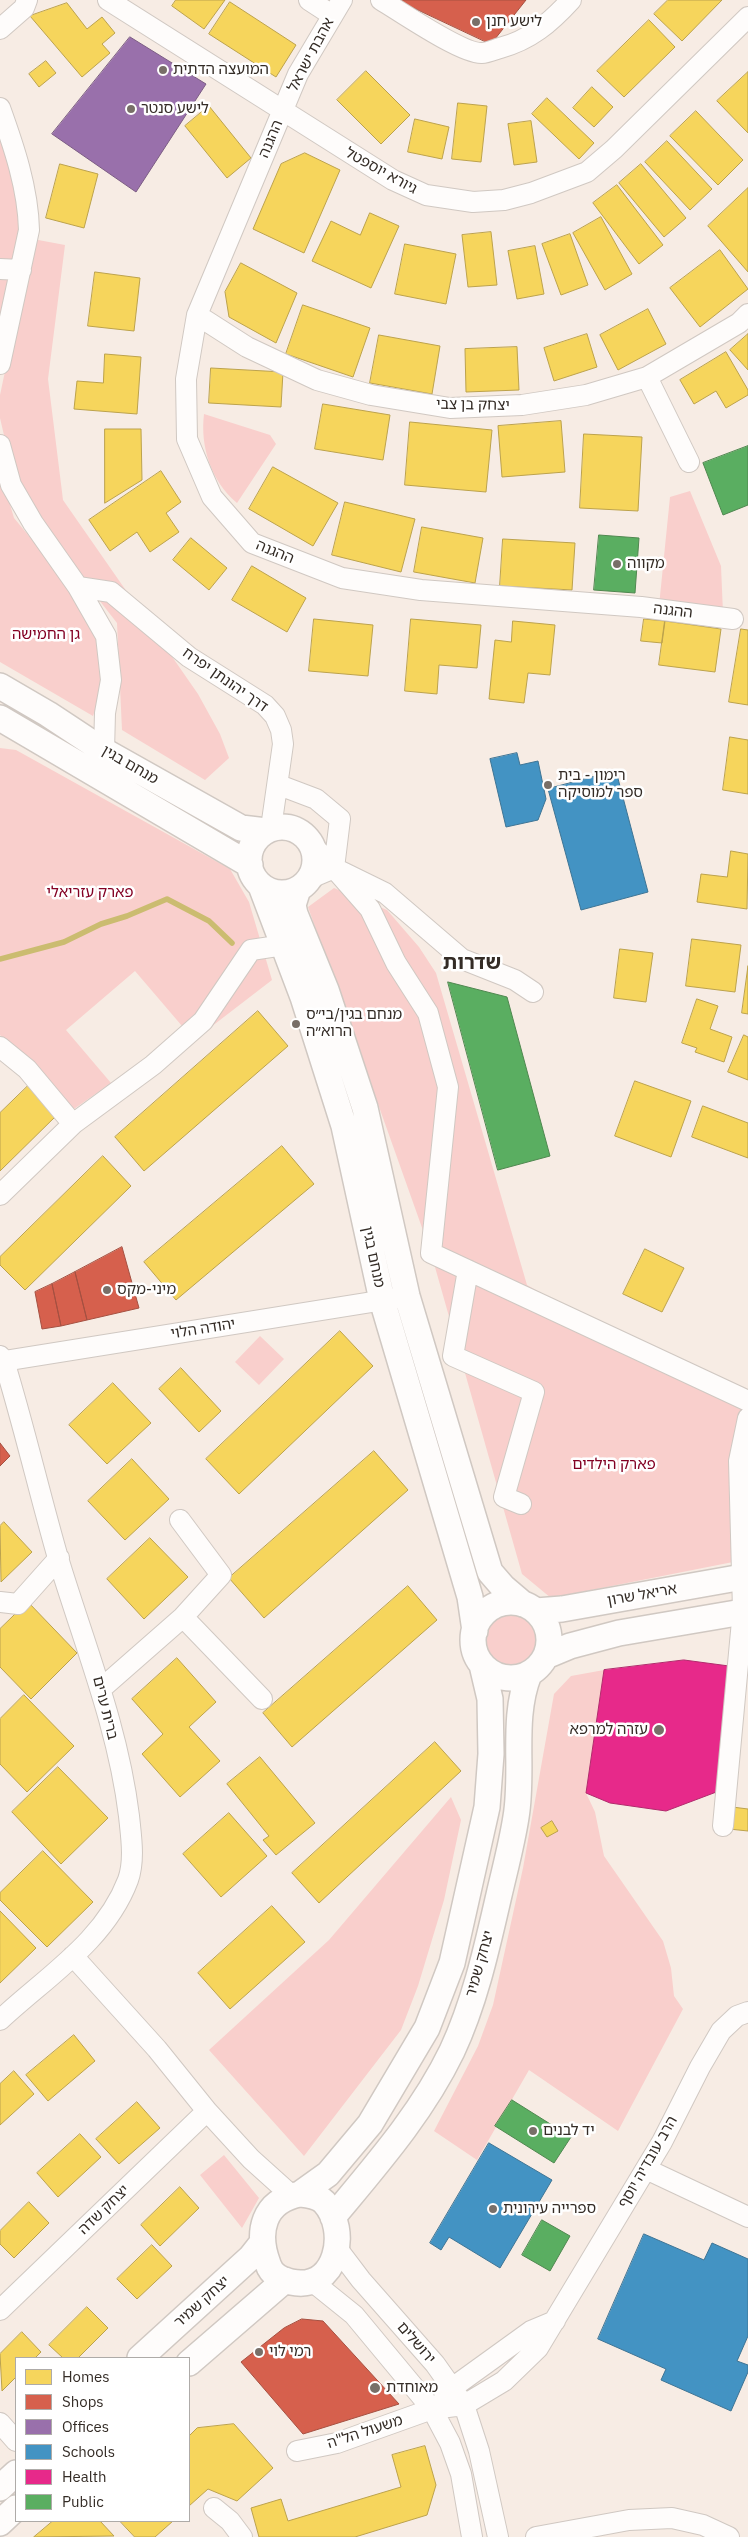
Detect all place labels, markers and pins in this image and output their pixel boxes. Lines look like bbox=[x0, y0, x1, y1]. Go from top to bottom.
place label: לישע חנן bbox=[486, 13, 542, 31]
marker: לישע חנן bbox=[470, 16, 482, 28]
place label: המועצה הדתית bbox=[173, 61, 269, 79]
marker: המועצה הדתית bbox=[157, 64, 169, 76]
place label: לישע סנטר bbox=[141, 100, 209, 118]
marker: לישע סנטר bbox=[125, 103, 137, 115]
place label: מקווה bbox=[627, 555, 665, 573]
marker: מקווה bbox=[611, 558, 623, 570]
place label: רימון - בית ספר למוסיקה bbox=[558, 767, 643, 802]
marker: רימון - בית ספר למוסיקה bbox=[542, 779, 554, 791]
place label: מנחם בגין/בי״ס הרוא״ה bbox=[306, 1006, 402, 1041]
marker: מנחם בגין/בי״ס הרוא״ה bbox=[290, 1018, 302, 1030]
place label: מיני-מקס bbox=[117, 1281, 176, 1299]
marker: מיני-מקס bbox=[101, 1284, 113, 1296]
place label: עזרה למרפא bbox=[569, 1721, 648, 1739]
marker: עזרה למרפא bbox=[652, 1723, 666, 1737]
place label: יד לבנים bbox=[543, 2122, 595, 2140]
marker: יד לבנים bbox=[527, 2125, 539, 2137]
place label: ספרייה עירונית bbox=[503, 2200, 596, 2218]
marker: ספרייה עירונית bbox=[487, 2203, 499, 2215]
place label: רמי לוי bbox=[269, 2343, 311, 2361]
marker: רמי לוי bbox=[253, 2346, 265, 2358]
place label: מאוחדת bbox=[386, 2379, 438, 2397]
marker: מאוחדת bbox=[368, 2381, 382, 2395]

